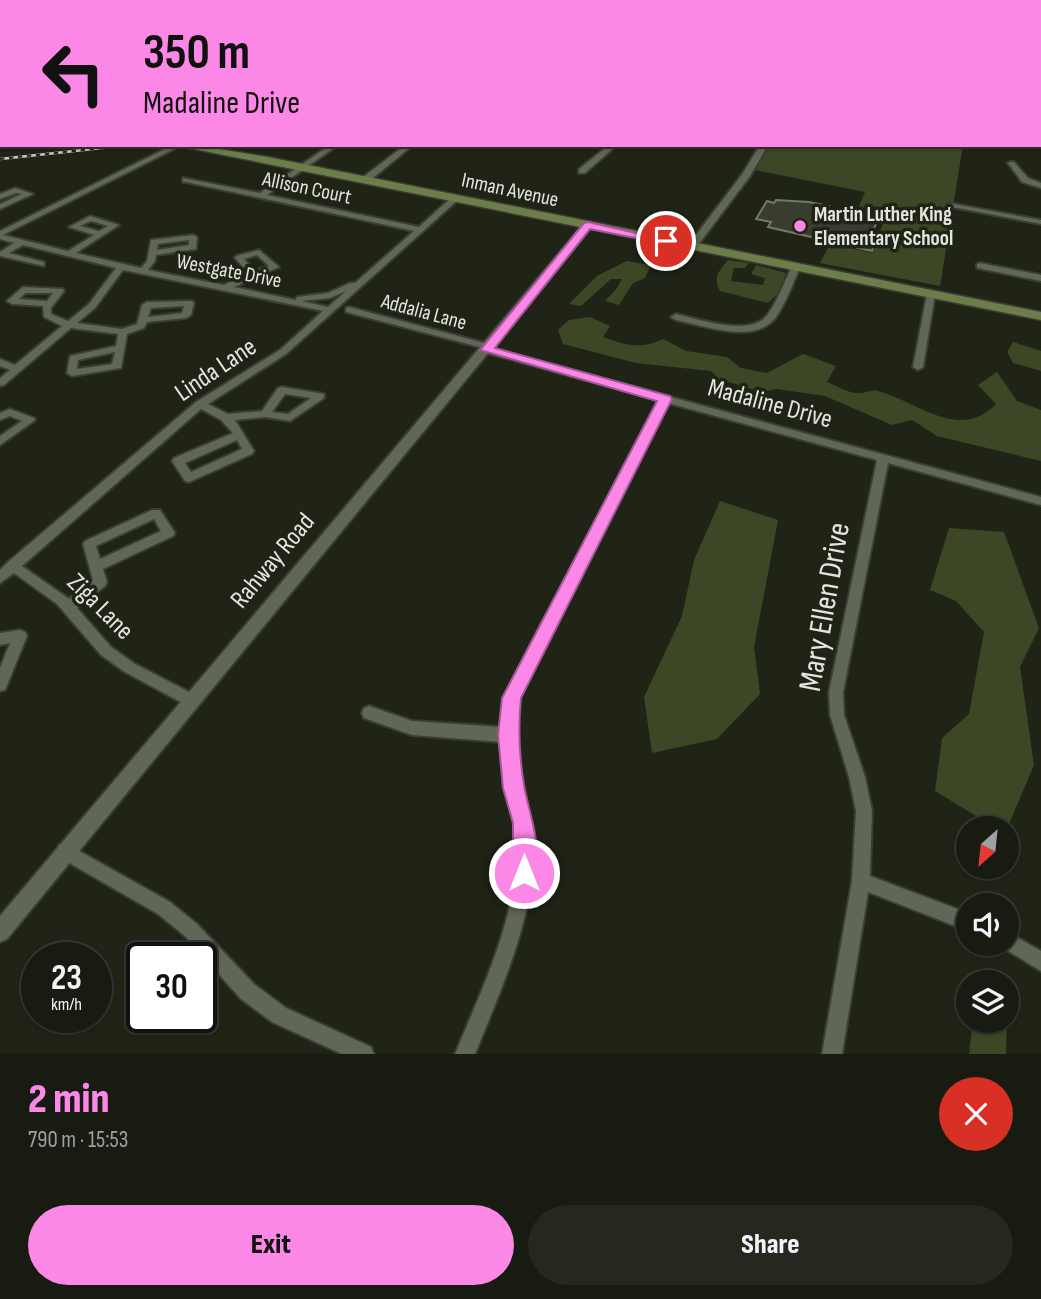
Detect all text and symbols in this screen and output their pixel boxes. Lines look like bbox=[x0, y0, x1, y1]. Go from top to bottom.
text: 350 m bbox=[143, 24, 250, 83]
icon: left bbox=[28, 28, 119, 119]
text: Madaline Drive bbox=[143, 84, 300, 123]
street label: Allison Court bbox=[259, 166, 354, 210]
street label: Inman Avenue bbox=[459, 168, 561, 212]
place label: Martin Luther King Elementary School bbox=[814, 202, 953, 251]
pin bbox=[636, 211, 696, 271]
marker: Martin Luther King Elementary School bbox=[792, 218, 808, 234]
icon: arrive bbox=[647, 222, 685, 260]
street label: Westgate Drive bbox=[174, 249, 284, 293]
street label: Addalia Lane bbox=[378, 288, 469, 335]
street label: Linda Lane bbox=[169, 331, 263, 409]
street label: Madaline Drive bbox=[704, 373, 836, 435]
street label: Rahway Road bbox=[224, 507, 322, 615]
street label: Mary Ellen Drive bbox=[791, 519, 859, 695]
street label: Ziga Lane bbox=[60, 567, 140, 647]
north arrow bbox=[956, 816, 1018, 878]
map controls bbox=[956, 816, 1019, 1033]
position arrow bbox=[487, 836, 561, 910]
button: sound bbox=[956, 893, 1019, 956]
speed limit sign: 30 bbox=[126, 942, 217, 1033]
text: 23 bbox=[51, 957, 82, 1000]
button: layers bbox=[956, 970, 1019, 1033]
text: km/h bbox=[51, 994, 82, 1015]
text: 2 min bbox=[28, 1074, 109, 1125]
button: close bbox=[939, 1077, 1013, 1151]
text: 790 m · 15:53 bbox=[28, 1126, 128, 1154]
button: Exit bbox=[28, 1205, 514, 1285]
button: Share bbox=[528, 1205, 1013, 1285]

